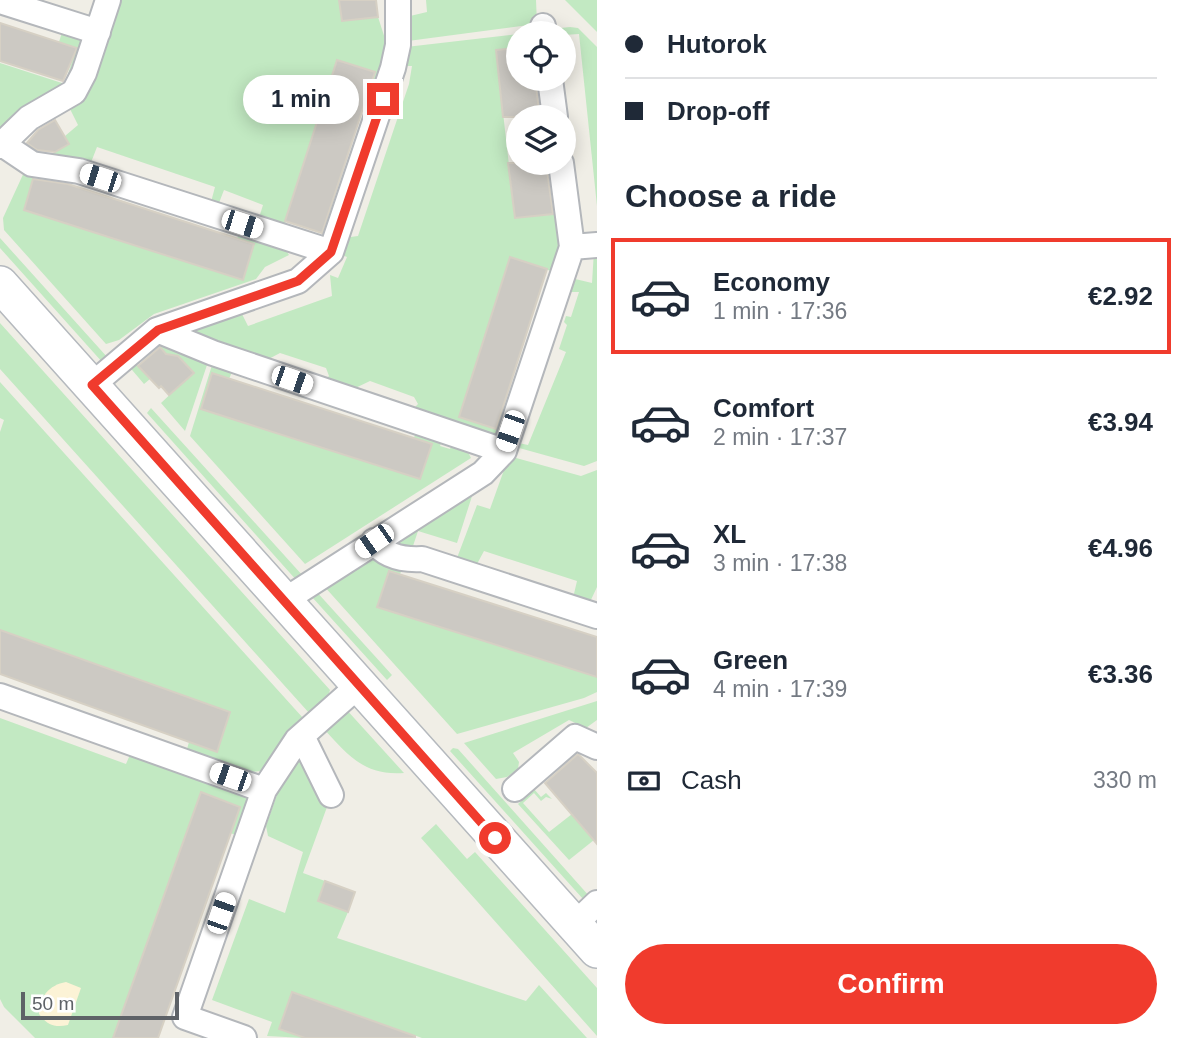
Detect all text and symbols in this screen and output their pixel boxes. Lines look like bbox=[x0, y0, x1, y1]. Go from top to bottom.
map controls bbox=[506, 21, 576, 175]
button: locate bbox=[506, 21, 576, 91]
text: Hutorok bbox=[667, 29, 767, 59]
callout: 1 min bbox=[243, 74, 358, 124]
route end bbox=[367, 83, 399, 115]
text: 1 min bbox=[271, 86, 331, 112]
text: Drop-off bbox=[667, 96, 770, 126]
button: layers bbox=[506, 105, 576, 175]
car bbox=[77, 162, 124, 194]
text: Choose a ride bbox=[625, 178, 837, 214]
car bbox=[219, 208, 266, 240]
icon: car bbox=[629, 265, 692, 328]
text: Economy bbox=[713, 267, 830, 297]
text: €2.92 bbox=[1088, 281, 1153, 311]
text: 1 min · 17:36 bbox=[713, 298, 847, 324]
car bbox=[269, 363, 316, 397]
icon: car bbox=[629, 391, 692, 454]
text: Comfort bbox=[713, 393, 814, 423]
text: €3.94 bbox=[1088, 407, 1153, 437]
car bbox=[494, 408, 527, 454]
text: 2 min · 17:37 bbox=[713, 424, 847, 450]
icon: car bbox=[629, 517, 692, 580]
text: XL bbox=[713, 519, 746, 549]
car bbox=[351, 520, 398, 562]
text: €4.96 bbox=[1088, 533, 1153, 563]
text: 3 min · 17:38 bbox=[713, 550, 847, 576]
icon: car bbox=[629, 643, 692, 706]
text: Green bbox=[713, 645, 788, 675]
text: €3.36 bbox=[1088, 659, 1153, 689]
text: 4 min · 17:39 bbox=[713, 676, 847, 702]
car bbox=[207, 760, 254, 794]
icon: cash bbox=[625, 762, 663, 800]
text: Cash bbox=[681, 765, 742, 795]
text: 330 m bbox=[1093, 767, 1157, 793]
route start bbox=[479, 822, 511, 854]
car bbox=[205, 890, 238, 936]
button: Confirm bbox=[625, 944, 1157, 1024]
scale bar bbox=[21, 989, 178, 1021]
text: 50 m bbox=[32, 993, 74, 1014]

